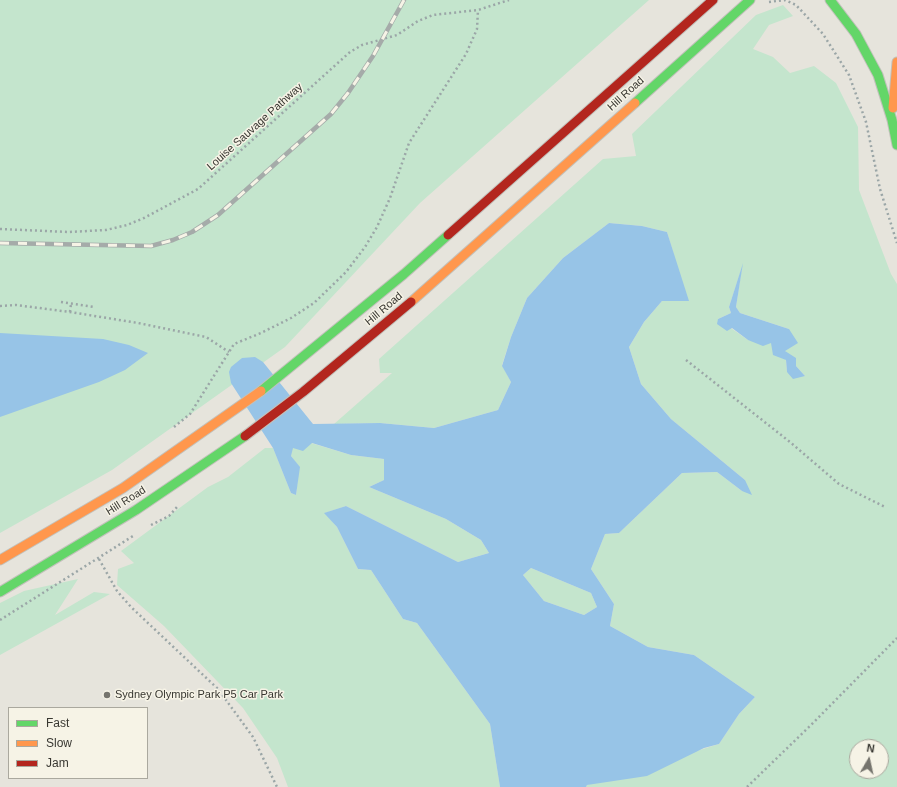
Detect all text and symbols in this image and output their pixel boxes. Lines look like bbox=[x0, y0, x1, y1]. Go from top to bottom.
street label: Hill Road bbox=[605, 74, 647, 114]
street label: Louise Sauvage Pathway bbox=[204, 81, 306, 173]
street label: Hill Road bbox=[363, 290, 405, 328]
street label: Hill Road bbox=[104, 484, 148, 518]
place label: Sydney Olympic Park P5 Car Park bbox=[115, 688, 283, 702]
marker: Sydney Olympic Park P5 Car Park bbox=[102, 690, 112, 700]
legend bbox=[8, 707, 148, 779]
text: Fast bbox=[46, 716, 69, 730]
text: Slow bbox=[46, 736, 72, 750]
north arrow bbox=[849, 739, 889, 779]
text: N bbox=[866, 742, 876, 755]
text: Jam bbox=[46, 756, 69, 770]

